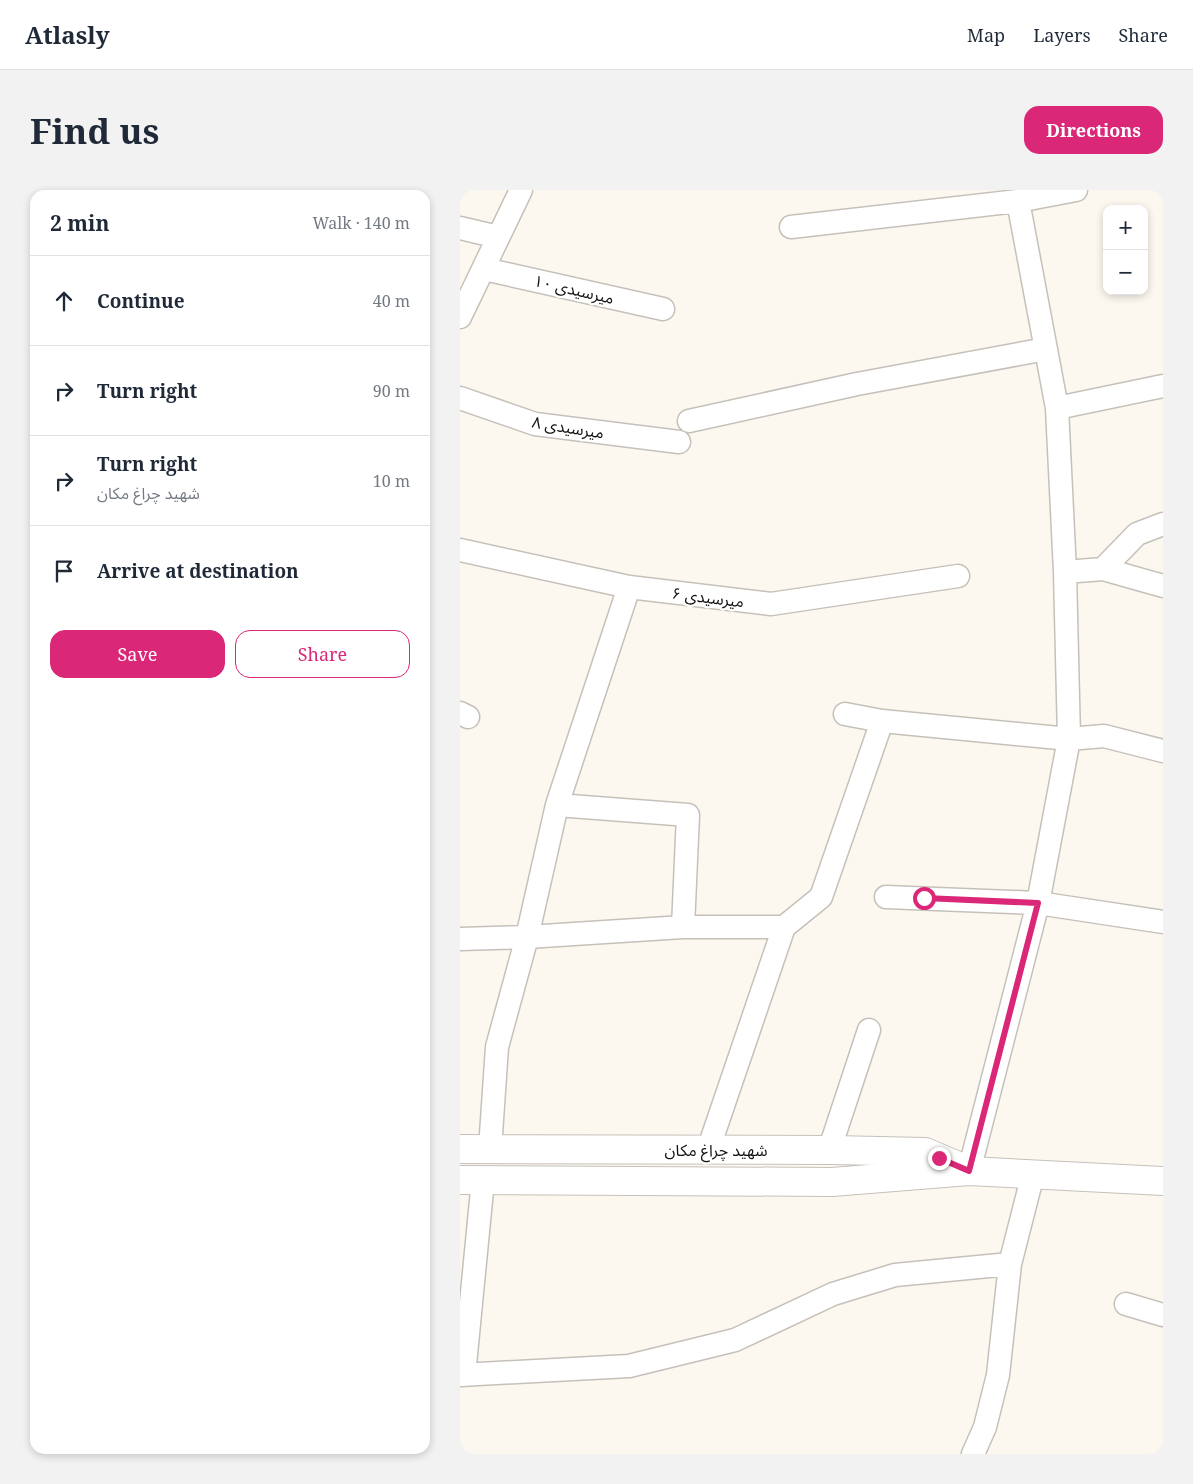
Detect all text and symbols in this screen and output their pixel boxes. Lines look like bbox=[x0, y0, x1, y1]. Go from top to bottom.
text: Atlasly bbox=[25, 18, 110, 51]
text: Map bbox=[967, 23, 1005, 47]
text: Layers bbox=[1033, 23, 1091, 47]
text: Share bbox=[1119, 23, 1168, 47]
button: Directions bbox=[1024, 106, 1163, 154]
text: Find us bbox=[30, 107, 159, 154]
map controls bbox=[1103, 205, 1148, 295]
button: + bbox=[1103, 205, 1148, 250]
text: 2 min bbox=[50, 209, 109, 237]
text: Walk · 140 m bbox=[313, 212, 410, 234]
button: − bbox=[1103, 250, 1148, 295]
street label: میرسیدی ۱۰ bbox=[532, 269, 616, 309]
icon: ahead bbox=[50, 287, 78, 315]
text: Continue bbox=[97, 288, 185, 314]
text: 40 m bbox=[373, 290, 410, 312]
icon: right bbox=[50, 377, 78, 405]
text: Turn right bbox=[97, 378, 197, 404]
text: 90 m bbox=[373, 380, 410, 402]
street label: میرسیدی ۸ bbox=[530, 410, 606, 444]
text: Turn right bbox=[97, 451, 197, 477]
icon: right bbox=[50, 467, 78, 495]
text: 10 m bbox=[373, 470, 410, 492]
text: شهید چراغ مکان bbox=[97, 482, 200, 504]
icon: arrive bbox=[50, 557, 78, 585]
text: Arrive at destination bbox=[97, 558, 299, 584]
street label: میرسیدی ۶ bbox=[671, 582, 745, 612]
button: Save bbox=[50, 630, 225, 678]
button: Share bbox=[235, 630, 410, 678]
route start bbox=[913, 887, 936, 910]
street label: شهید چراغ مکان bbox=[665, 1139, 767, 1163]
route end bbox=[928, 1147, 951, 1170]

